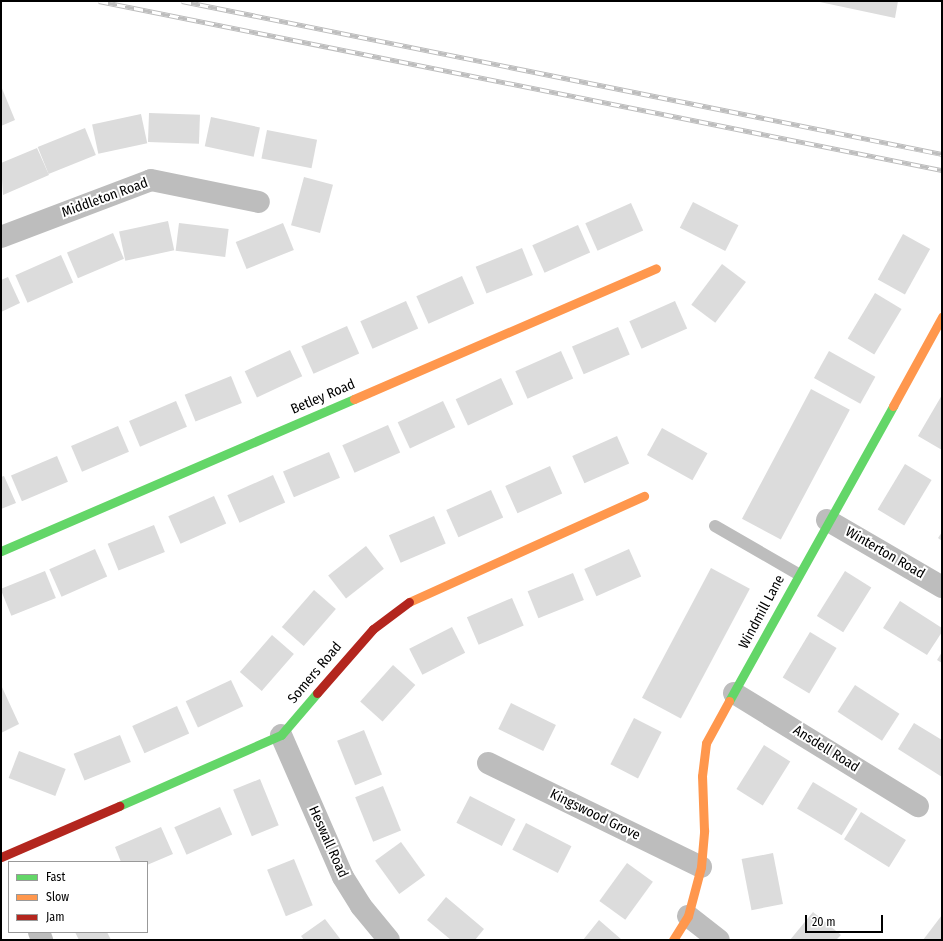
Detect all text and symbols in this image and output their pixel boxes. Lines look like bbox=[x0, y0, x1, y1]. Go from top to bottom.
street label: Middleton Road bbox=[60, 175, 150, 221]
street label: Betley Road bbox=[288, 376, 358, 418]
street label: Winterton Road bbox=[842, 523, 928, 583]
street label: Windmill Lane bbox=[736, 572, 788, 652]
street label: Somers Road bbox=[284, 639, 346, 707]
street label: Ansdell Road bbox=[790, 722, 862, 776]
street label: Kingswood Grove bbox=[547, 786, 643, 844]
street label: Heswall Road bbox=[305, 804, 351, 880]
legend bbox=[8, 861, 148, 933]
text: Fast bbox=[46, 870, 65, 884]
text: Slow bbox=[46, 890, 69, 904]
scale bar bbox=[807, 907, 885, 933]
text: Jam bbox=[46, 910, 64, 924]
text: 20 m bbox=[812, 915, 836, 929]

